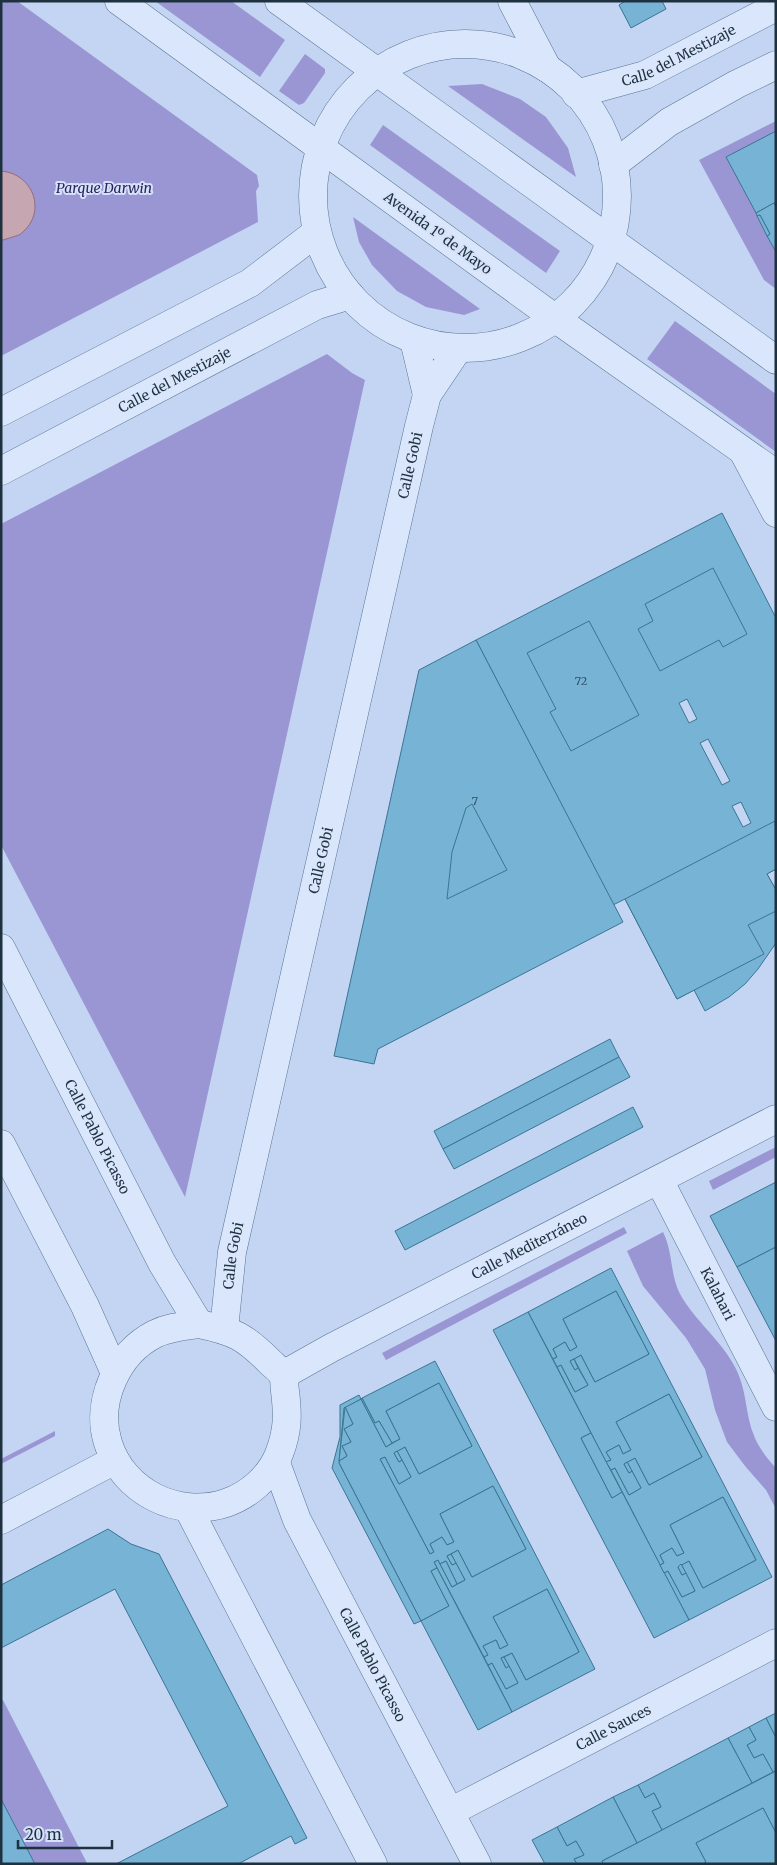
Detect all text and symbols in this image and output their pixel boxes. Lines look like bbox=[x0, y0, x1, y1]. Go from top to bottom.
street label: Calle del Mestizaje bbox=[620, 21, 739, 90]
park label: Parque Darwin bbox=[56, 179, 152, 197]
street label: Avenida 1º de Mayo bbox=[380, 187, 496, 278]
street label: Calle del Mestizaje bbox=[115, 343, 234, 417]
street label: Calle Gobi bbox=[394, 430, 426, 500]
house number: 72 bbox=[575, 674, 587, 688]
house number: 7 bbox=[472, 794, 478, 808]
street label: Calle Gobi bbox=[304, 825, 337, 895]
street label: Calle Pablo Picasso bbox=[61, 1076, 134, 1197]
street label: Calle Mediterráneo bbox=[468, 1209, 590, 1283]
street label: Calle Gobi bbox=[219, 1220, 248, 1290]
street label: Kalahari bbox=[697, 1264, 739, 1324]
street label: Calle Pablo Picasso bbox=[335, 1604, 410, 1725]
street label: Calle Sauces bbox=[573, 1700, 654, 1754]
scale bar bbox=[18, 1818, 111, 1850]
text: 20 m bbox=[25, 1825, 62, 1844]

